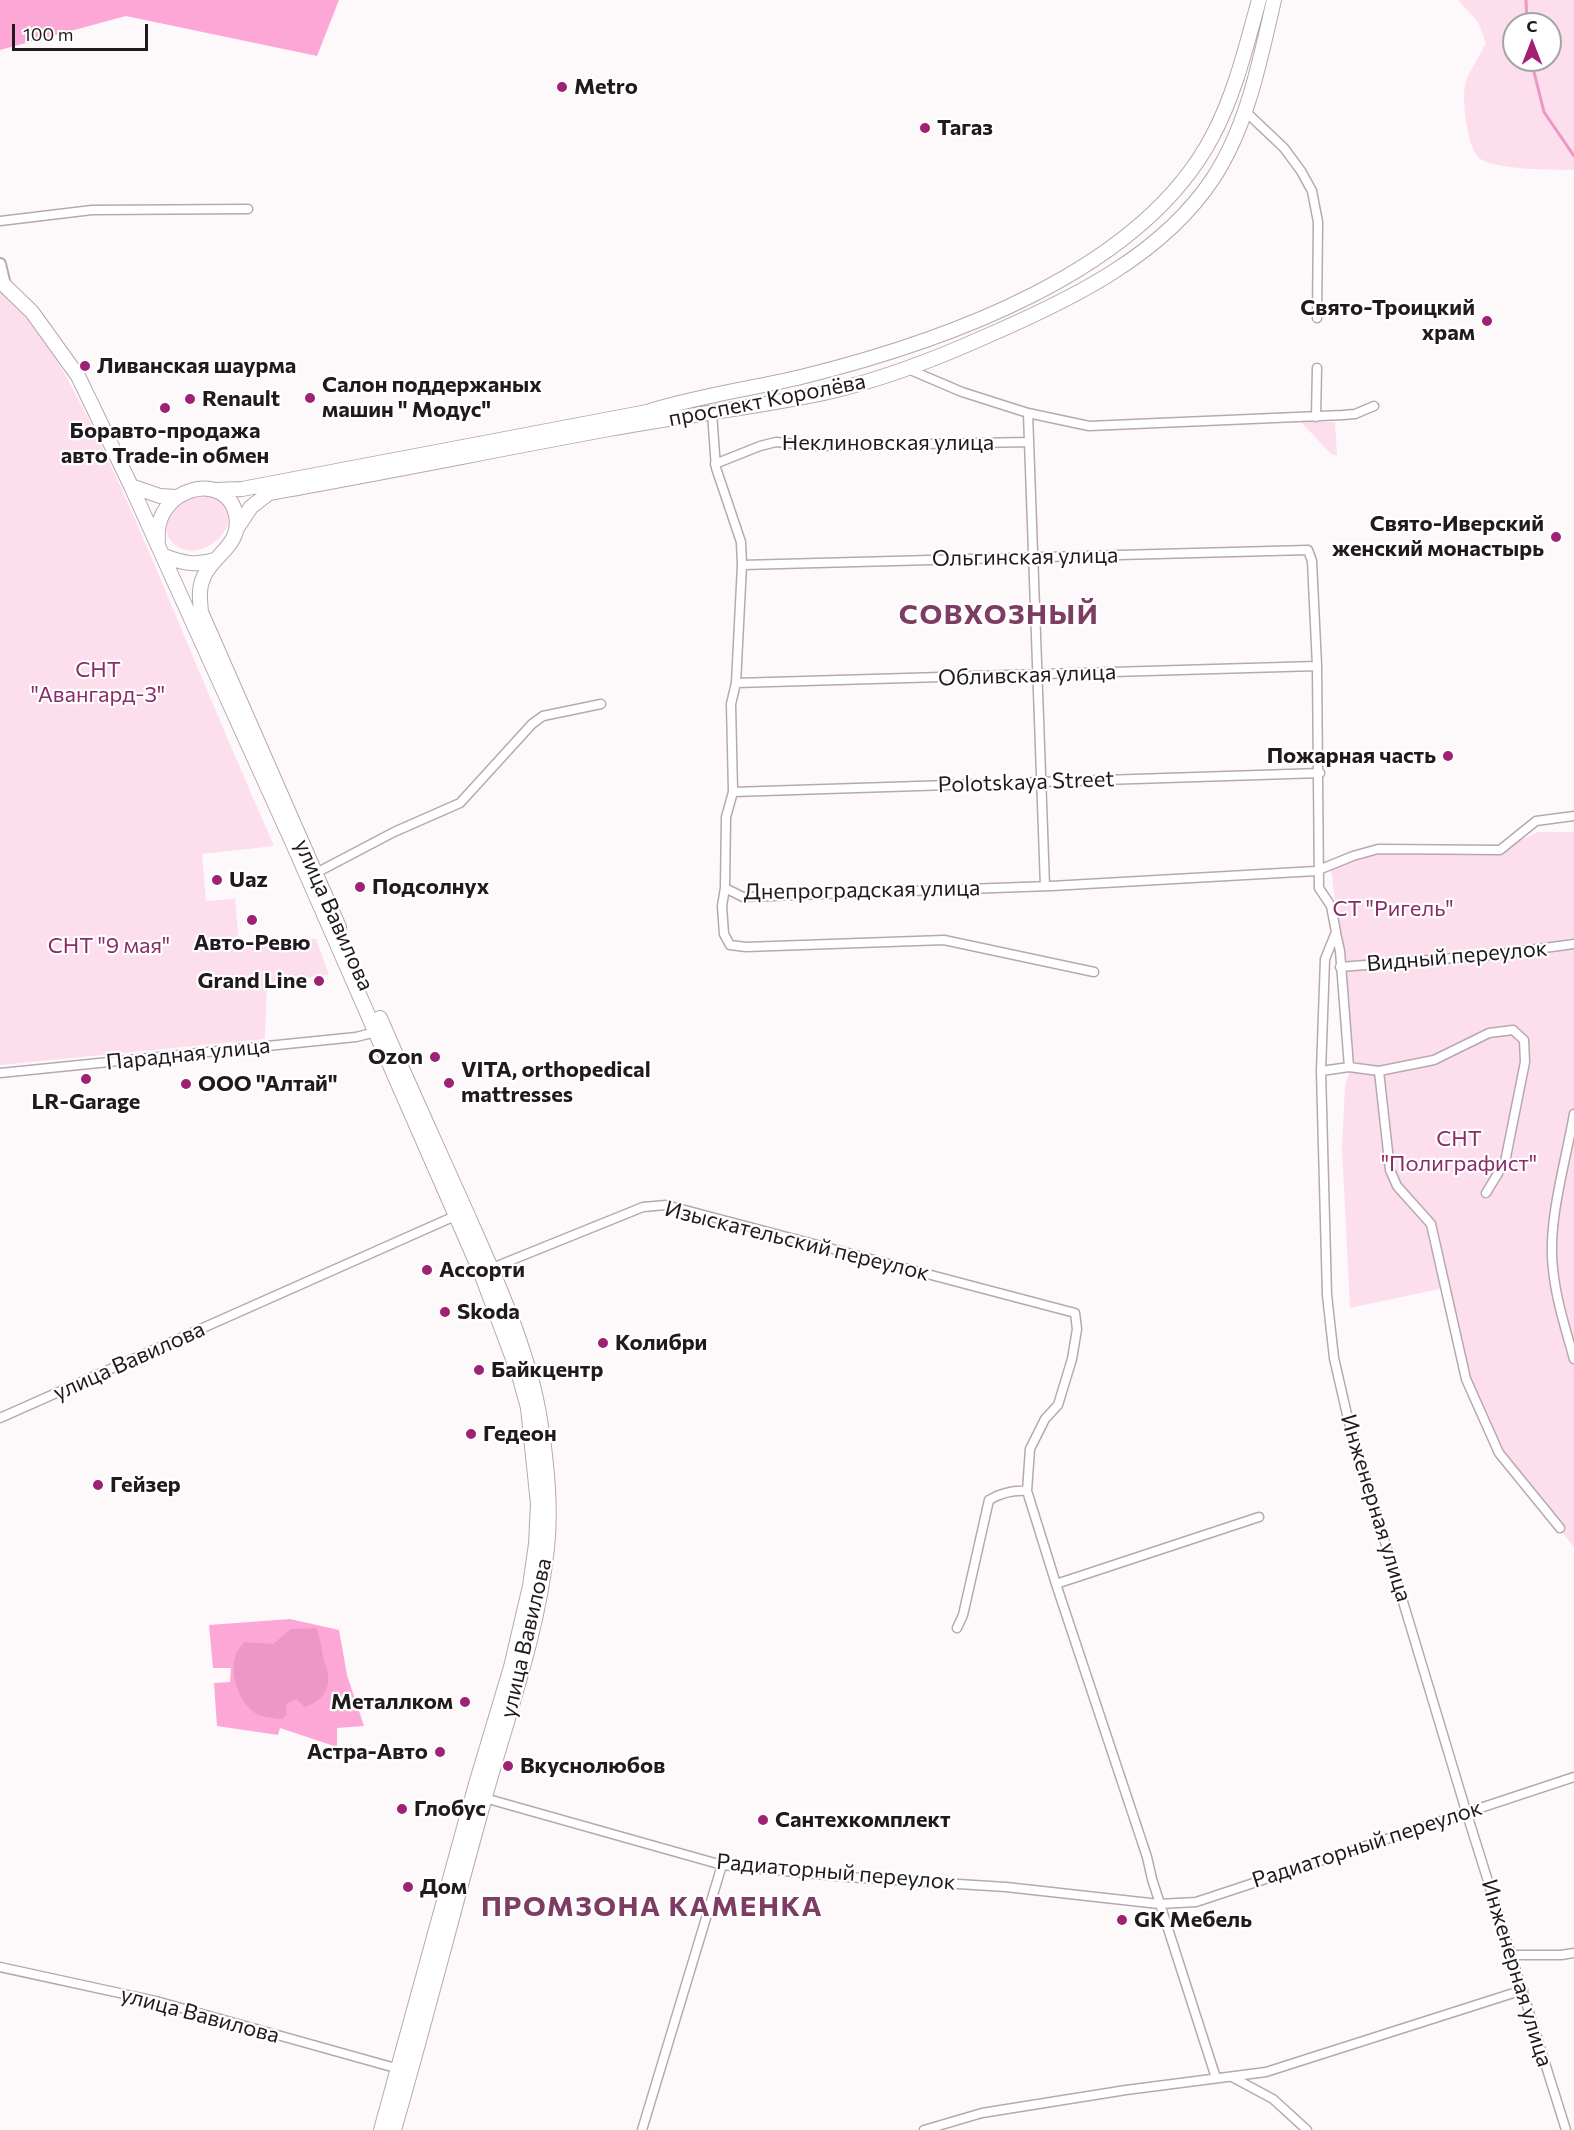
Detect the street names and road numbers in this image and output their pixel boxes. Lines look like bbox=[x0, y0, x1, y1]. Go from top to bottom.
street label: проспект Королёва bbox=[666, 368, 868, 432]
street label: Неклиновская улица bbox=[782, 430, 994, 456]
street label: Ольгинская улица bbox=[932, 542, 1118, 572]
street label: Обливская улица bbox=[938, 659, 1116, 691]
street label: Polotskaya Street bbox=[937, 766, 1115, 798]
street label: улица Вавилова bbox=[289, 835, 379, 995]
street label: Днепроградская улица bbox=[743, 875, 981, 905]
street label: Видный переулок bbox=[1365, 935, 1549, 977]
street label: Парадная улица bbox=[105, 1032, 271, 1076]
street label: Изыскательский переулок bbox=[662, 1195, 932, 1287]
street label: улица Вавилова bbox=[49, 1316, 209, 1406]
street label: Инженерная улица bbox=[1335, 1411, 1417, 1605]
street label: улица Вавилова bbox=[495, 1556, 557, 1720]
street label: Радиаторный переулок bbox=[1249, 1794, 1485, 1894]
street label: Радиаторный переулок bbox=[715, 1848, 957, 1896]
street label: Инженерная улица bbox=[1476, 1876, 1558, 2070]
street label: улица Вавилова bbox=[118, 1981, 282, 2049]

